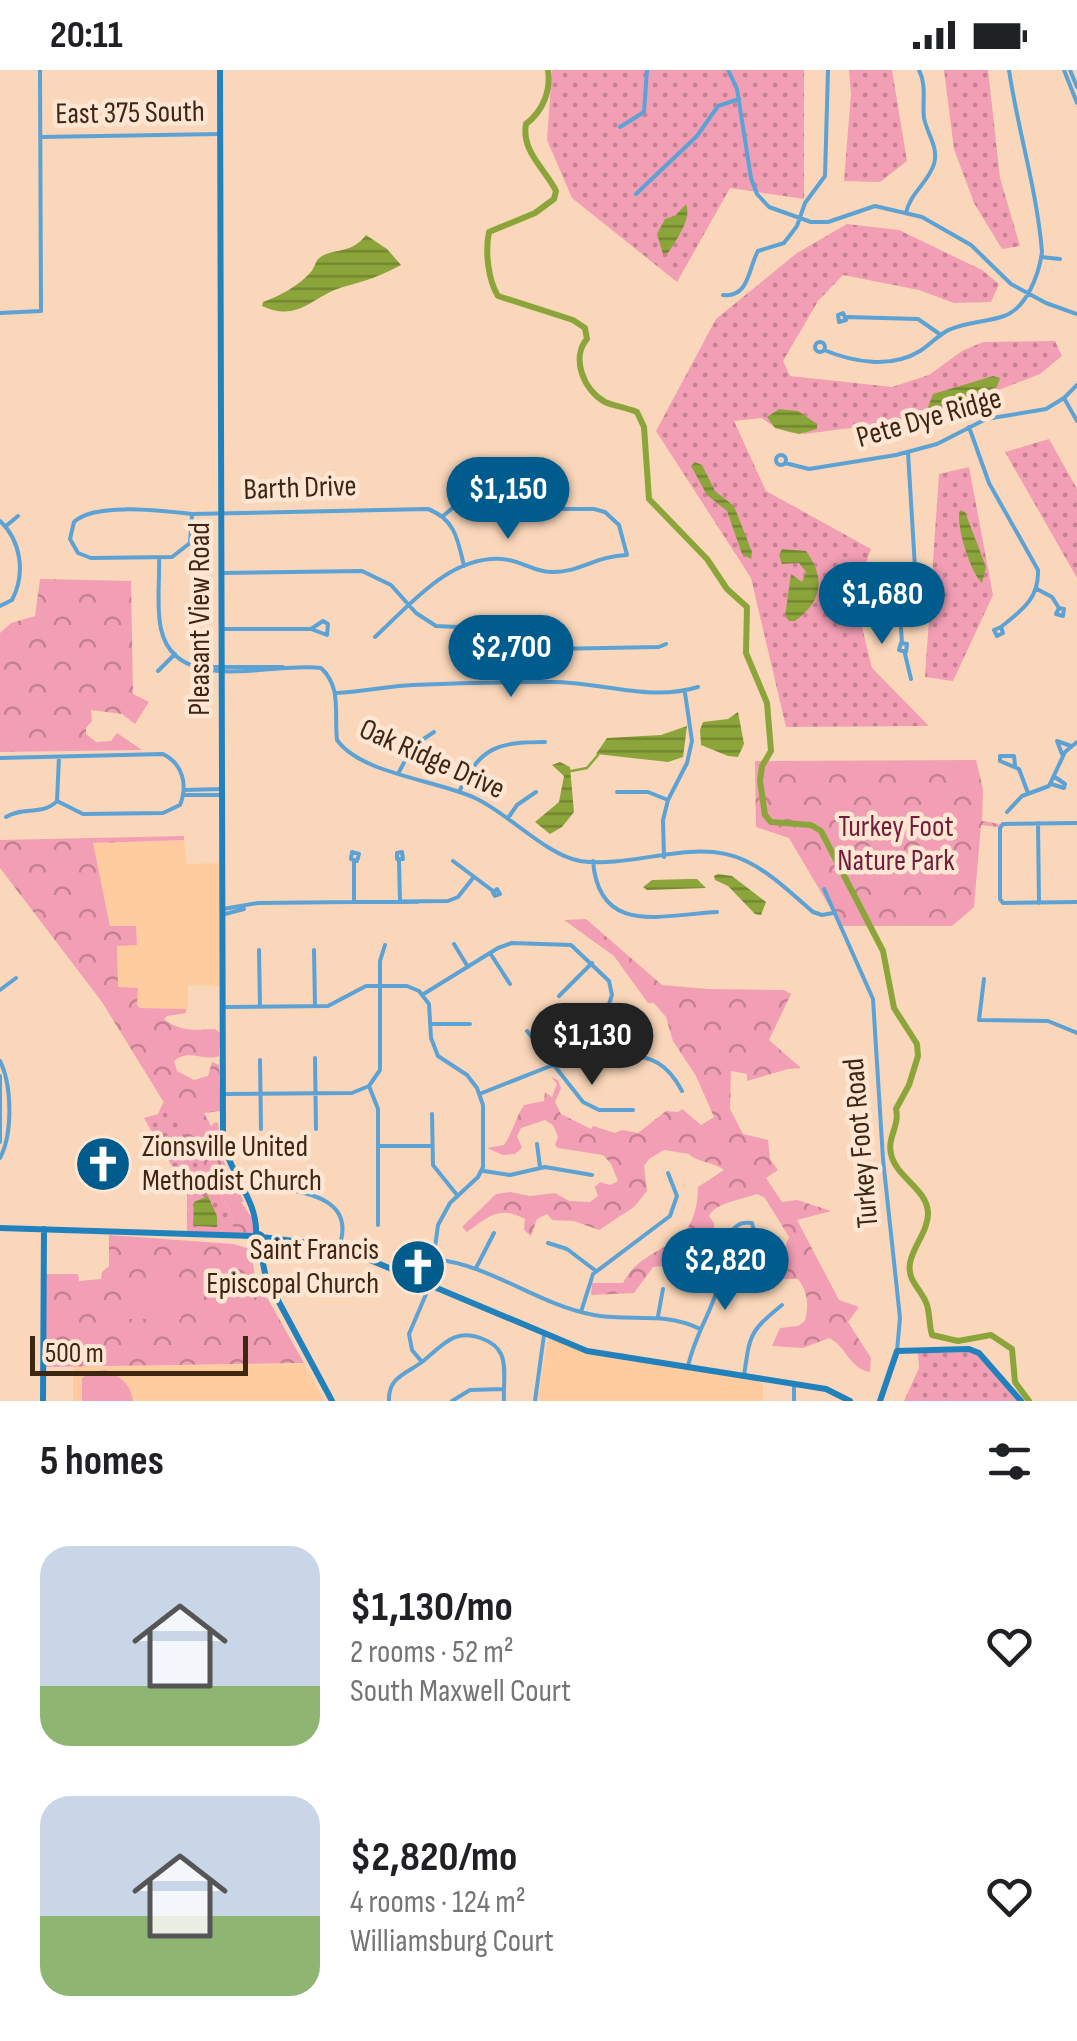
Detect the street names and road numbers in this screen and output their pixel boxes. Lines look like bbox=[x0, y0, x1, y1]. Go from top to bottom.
street label: East 375 South bbox=[55, 94, 205, 132]
street label: Pete Dye Ridge bbox=[852, 380, 1006, 456]
street label: Barth Drive bbox=[243, 468, 357, 508]
street label: Pleasant View Road bbox=[182, 522, 218, 716]
street label: Oak Ridge Drive bbox=[354, 711, 510, 807]
street label: Turkey Foot Road bbox=[836, 1057, 886, 1229]

